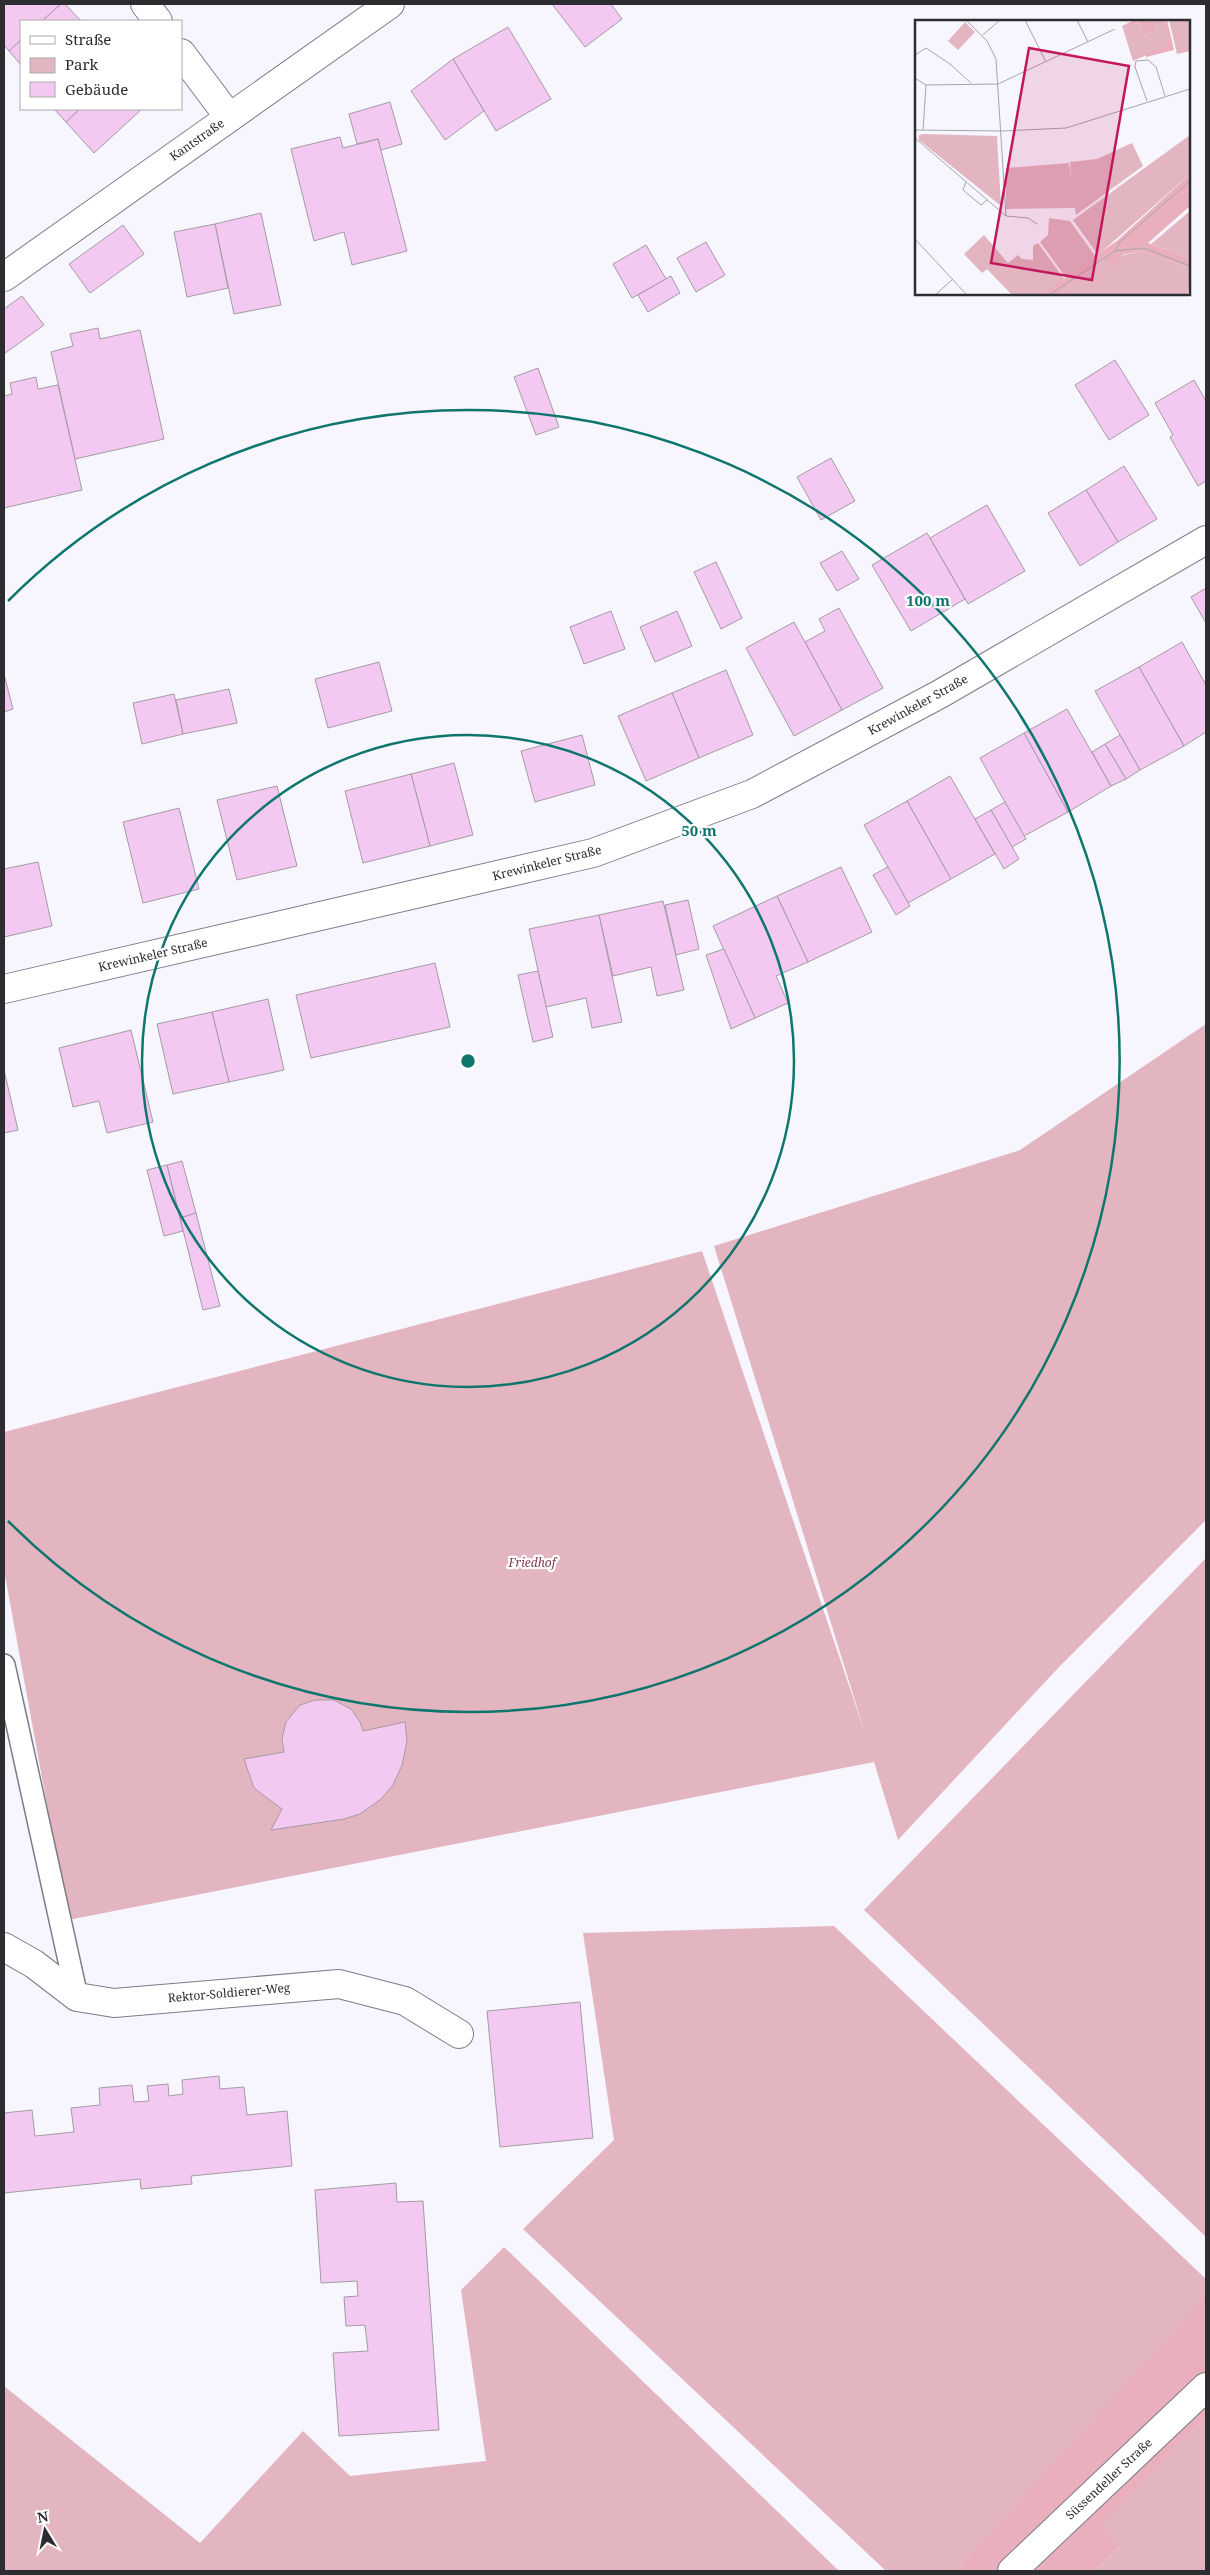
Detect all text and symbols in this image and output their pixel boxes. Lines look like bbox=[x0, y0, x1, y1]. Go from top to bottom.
legend bbox=[20, 20, 182, 110]
inset map bbox=[915, 20, 1190, 295]
text: Straße bbox=[65, 29, 111, 49]
text: Park bbox=[65, 54, 99, 74]
text: Gebäude bbox=[65, 79, 128, 99]
street label: Kantstraße bbox=[166, 115, 227, 165]
text: 100 m bbox=[906, 590, 950, 610]
street label: Krewinkeler Straße bbox=[865, 670, 971, 739]
text: 50 m bbox=[681, 820, 717, 840]
street label: Krewinkeler Straße bbox=[491, 841, 603, 884]
street label: Krewinkeler Straße bbox=[97, 934, 209, 975]
centre of rings bbox=[459, 1052, 477, 1070]
park label: Friedhof bbox=[507, 1554, 558, 1571]
street label: Rektor-Soldierer-Weg bbox=[167, 1979, 291, 2006]
street label: Süssendeller Straße bbox=[1062, 2434, 1156, 2523]
north arrow bbox=[20, 2505, 70, 2555]
text: N bbox=[36, 2506, 50, 2527]

